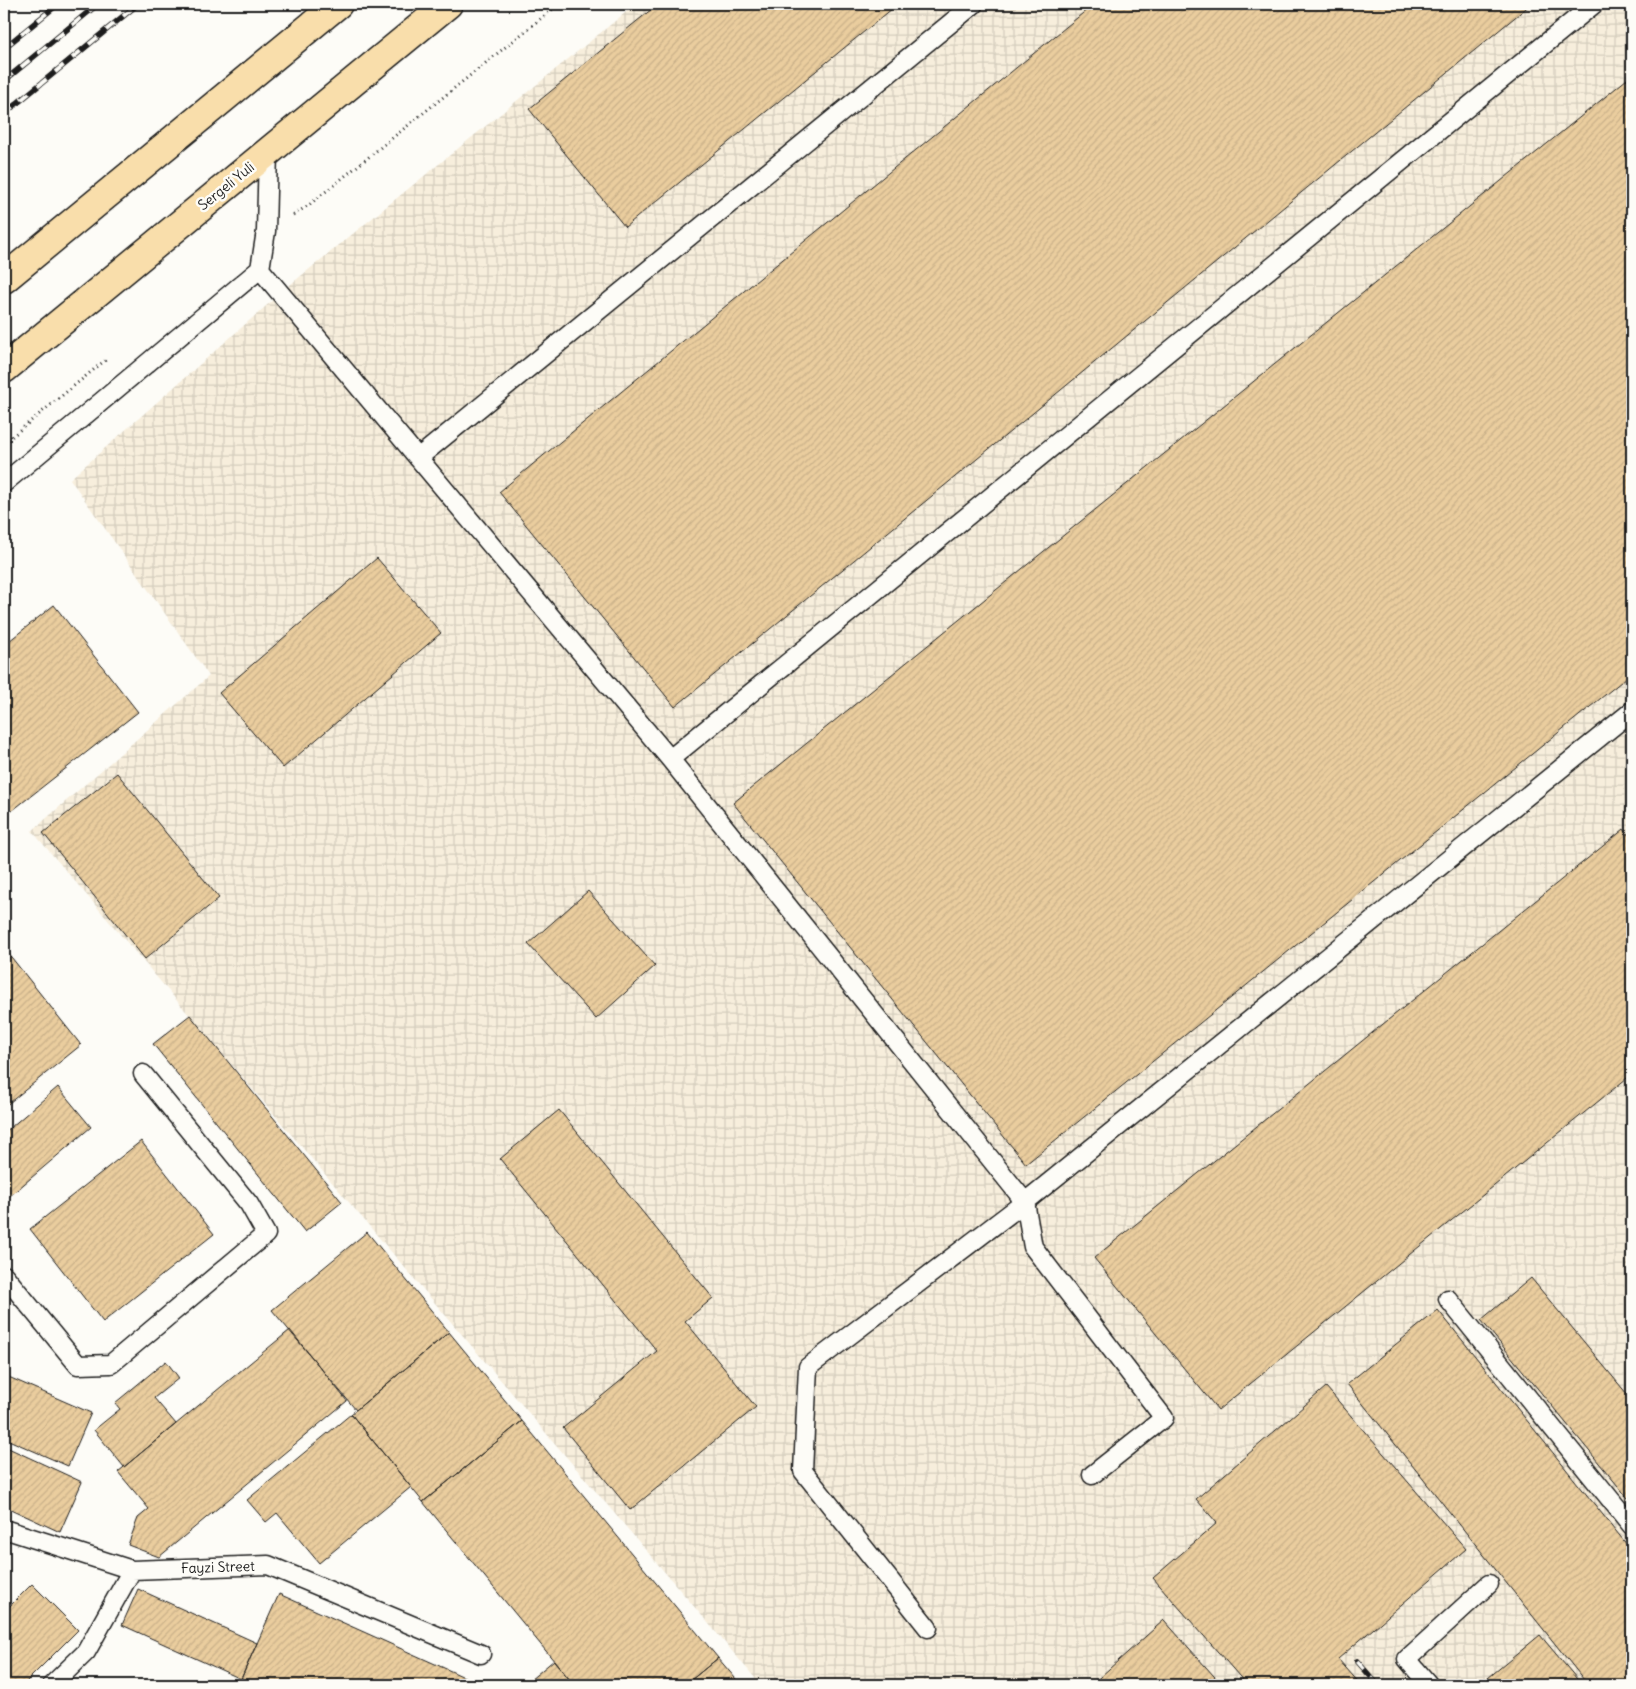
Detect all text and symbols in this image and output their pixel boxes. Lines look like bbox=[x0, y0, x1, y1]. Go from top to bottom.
street label: Sergeli Yuli bbox=[194, 158, 258, 214]
street label: Fayzi Street bbox=[181, 1557, 255, 1577]

